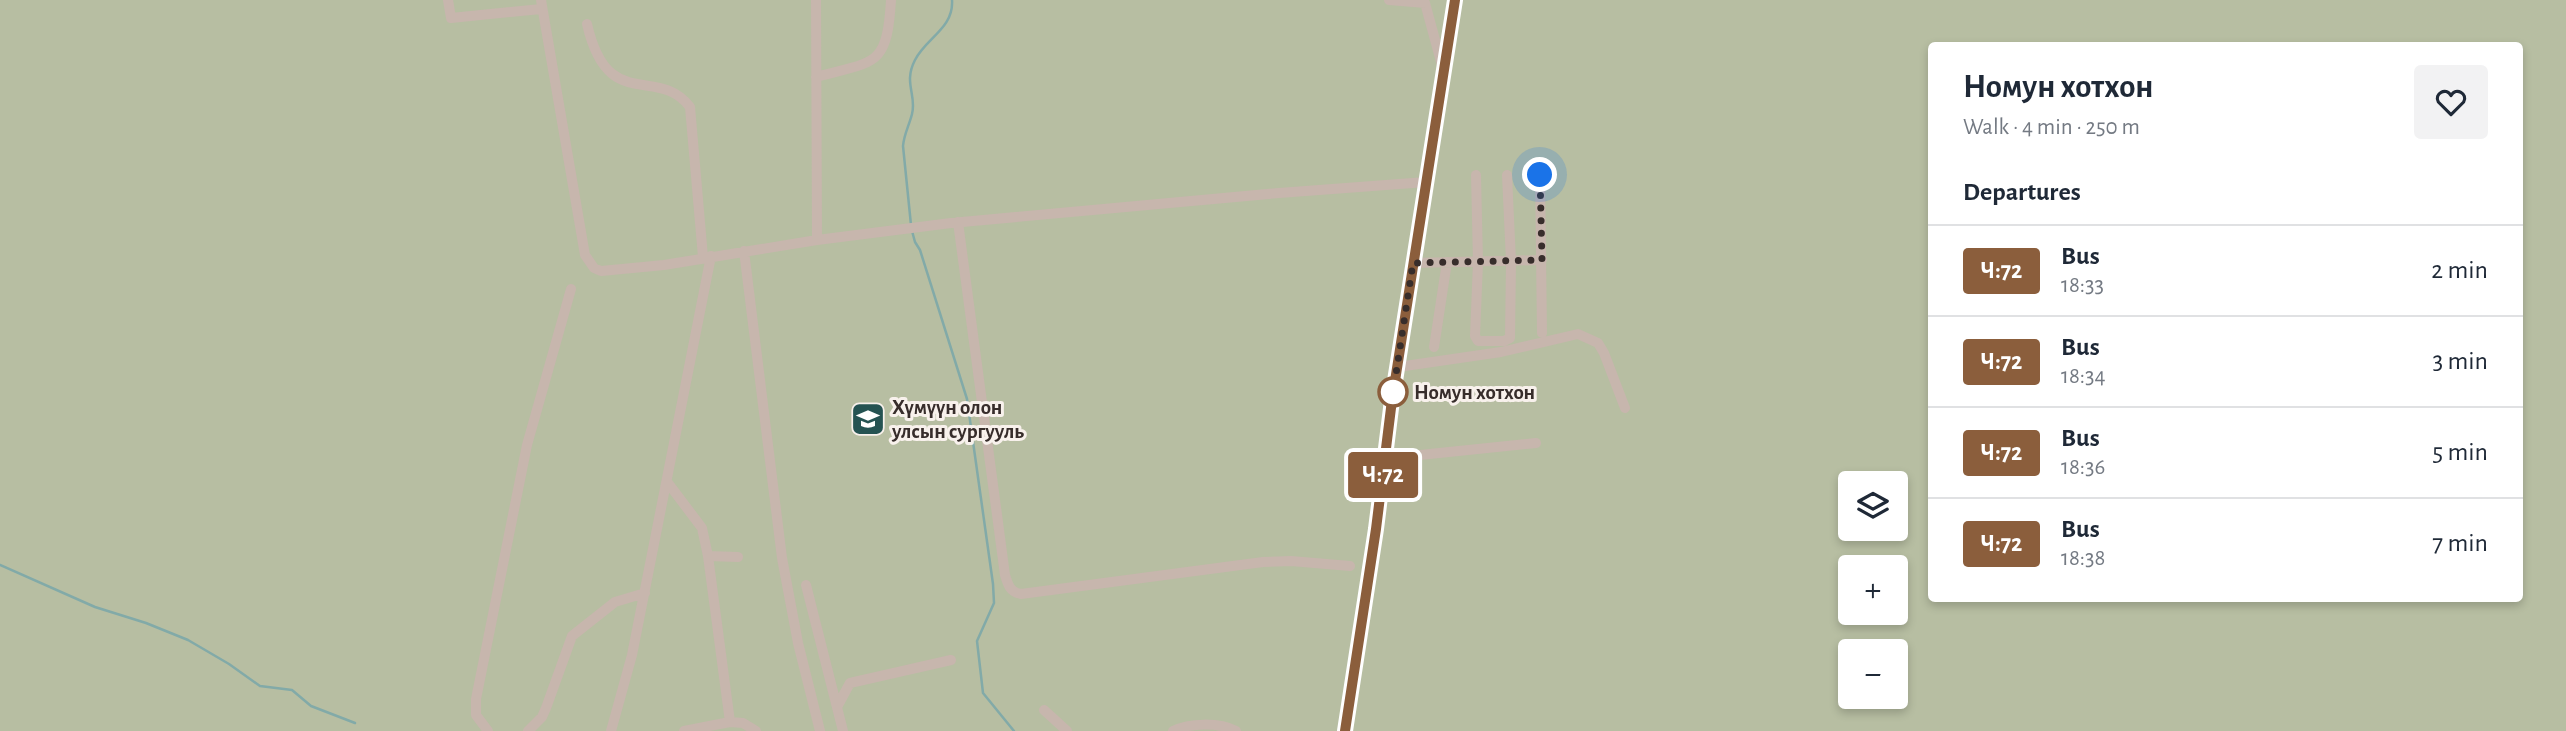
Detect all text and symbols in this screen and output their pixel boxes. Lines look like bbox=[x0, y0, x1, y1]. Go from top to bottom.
button: heart bbox=[2414, 65, 2488, 139]
text: Номун хотхон bbox=[1963, 71, 2153, 104]
text: Walk · 4 min · 250 m bbox=[1963, 116, 2140, 139]
your location bbox=[1522, 157, 1557, 192]
text: Departures bbox=[1963, 179, 2081, 205]
text: Bus bbox=[2061, 243, 2100, 269]
text: 2 min bbox=[2431, 257, 2488, 283]
text: Ч:72 bbox=[1981, 259, 2022, 283]
text: 18:33 bbox=[2061, 274, 2104, 297]
text: Bus bbox=[2061, 334, 2100, 360]
text: 3 min bbox=[2432, 348, 2488, 374]
text: Ч:72 bbox=[1981, 350, 2022, 374]
text: 18:34 bbox=[2061, 365, 2106, 388]
marker: Номун хотхон bbox=[1378, 377, 1408, 407]
place label: Номун хотхон bbox=[1414, 382, 1535, 403]
place label: Хүмүүн олон улсын сургууль bbox=[891, 397, 1024, 442]
school or university icon: Хүмүүн олон улсын сургууль bbox=[849, 400, 887, 438]
text: Bus bbox=[2061, 425, 2100, 451]
text: 5 min bbox=[2432, 439, 2488, 465]
text: Ч:72 bbox=[1981, 441, 2022, 465]
line badge: Ч:72 bbox=[1334, 452, 1432, 498]
text: 18:36 bbox=[2061, 456, 2105, 479]
text: Ч:72 bbox=[1362, 463, 1404, 487]
map controls bbox=[1838, 471, 1908, 709]
button: layers bbox=[1838, 471, 1908, 541]
text: Bus bbox=[2061, 516, 2100, 542]
text: 7 min bbox=[2432, 530, 2488, 556]
text: Ч:72 bbox=[1981, 532, 2022, 556]
text: 18:38 bbox=[2061, 547, 2105, 570]
button: + bbox=[1838, 555, 1908, 625]
button: − bbox=[1838, 639, 1908, 709]

